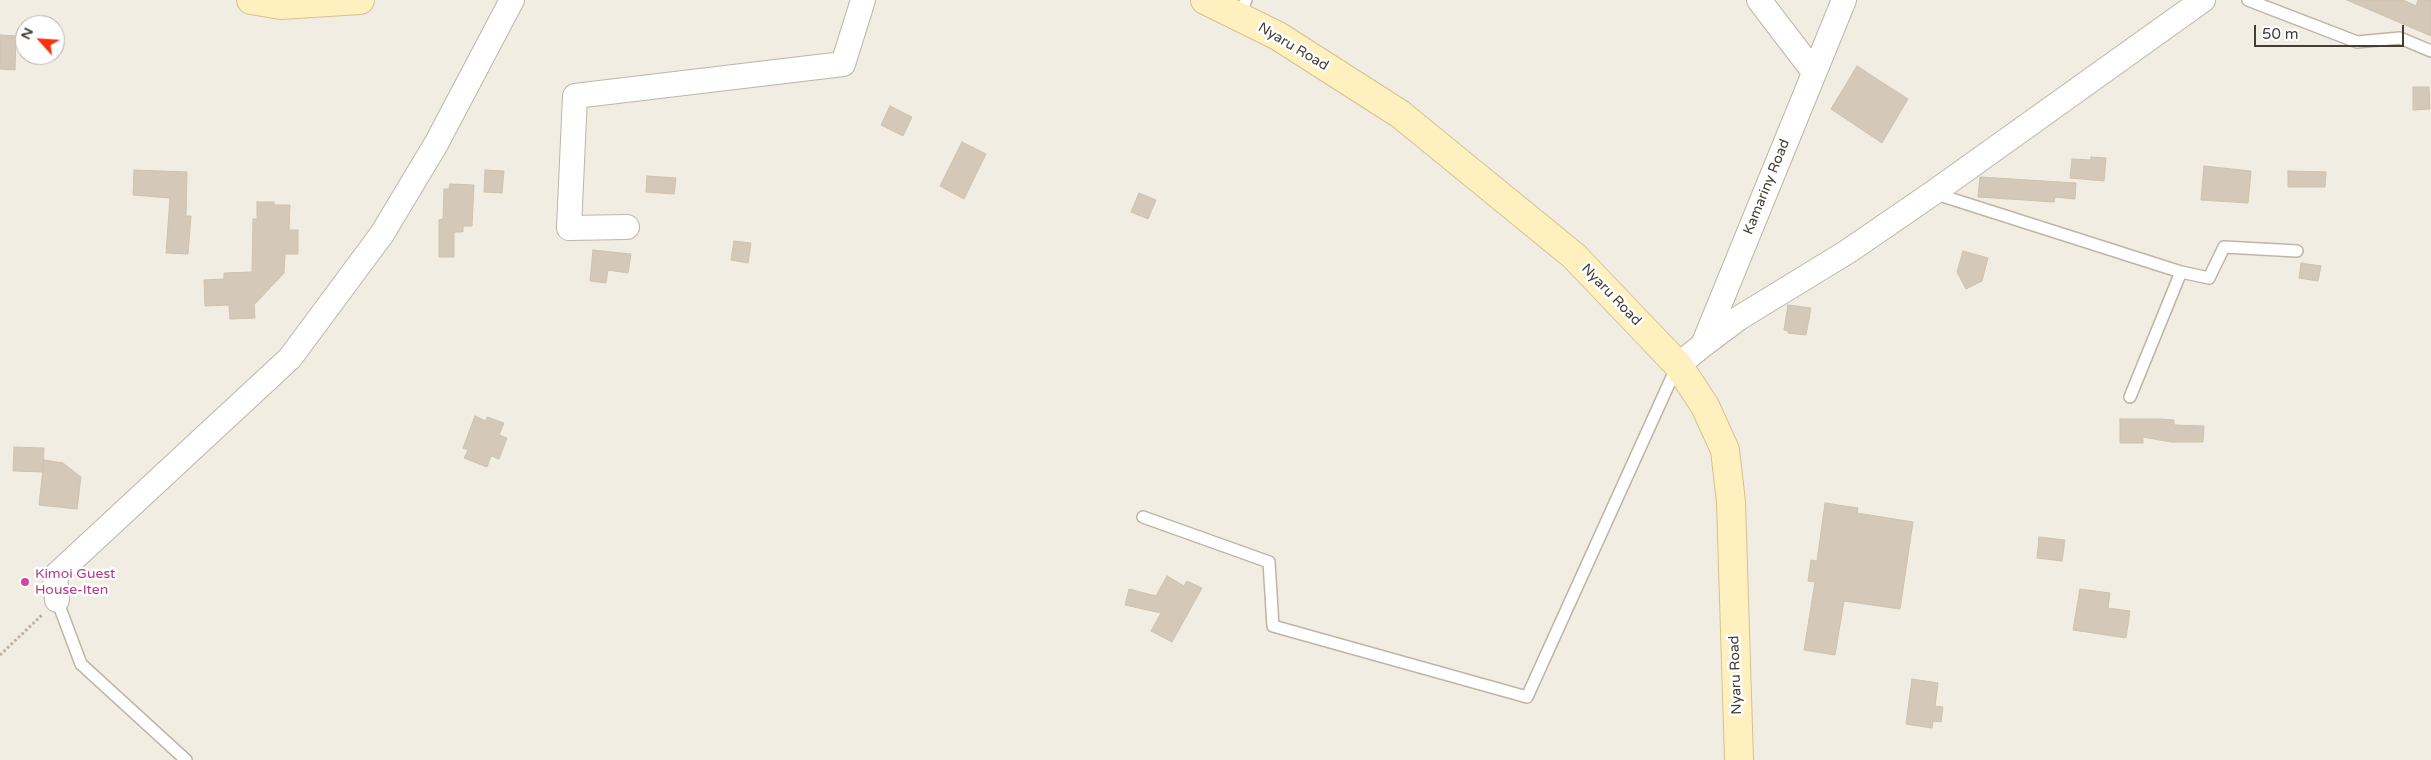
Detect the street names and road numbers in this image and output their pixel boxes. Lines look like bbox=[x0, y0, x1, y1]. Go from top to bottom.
street label: Nyaru Road bbox=[1255, 19, 1331, 75]
street label: Kamariny Road bbox=[1740, 137, 1794, 237]
street label: Nyaru Road bbox=[1577, 261, 1645, 329]
street label: Nyaru Road bbox=[1726, 635, 1746, 715]

